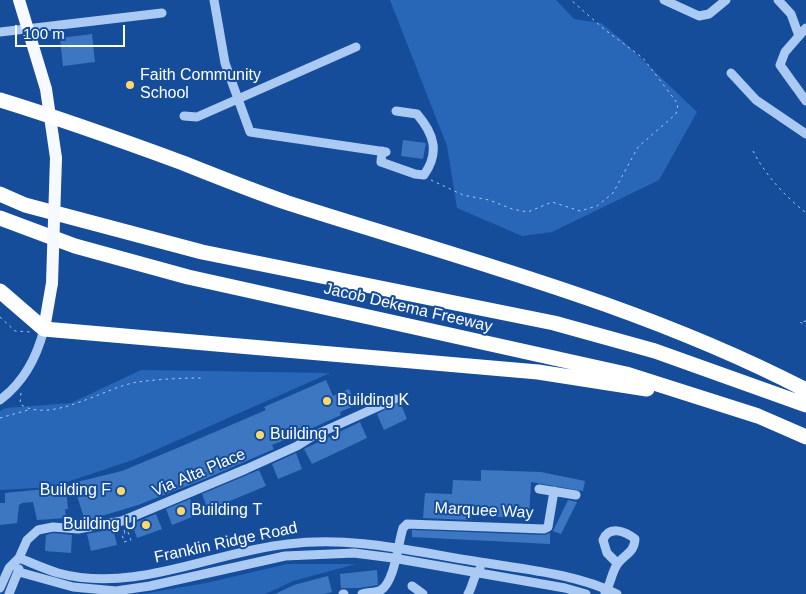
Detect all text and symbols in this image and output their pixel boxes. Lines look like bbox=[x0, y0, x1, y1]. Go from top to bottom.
scale bar bbox=[18, 15, 128, 47]
text: 100 m bbox=[23, 25, 65, 42]
place label: Faith Community School bbox=[140, 66, 261, 104]
marker: Faith Community School bbox=[124, 79, 136, 91]
street label: Jacob Dekema Freeway bbox=[322, 279, 494, 337]
place label: Building K bbox=[337, 391, 409, 411]
marker: Building K bbox=[321, 395, 333, 407]
place label: Building J bbox=[270, 425, 339, 445]
marker: Building J bbox=[254, 429, 266, 441]
street label: Via Alta Place bbox=[150, 445, 248, 501]
place label: Building F bbox=[40, 481, 111, 501]
marker: Building F bbox=[115, 485, 127, 497]
street label: Marquee Way bbox=[434, 499, 534, 523]
place label: Building T bbox=[191, 501, 262, 521]
marker: Building T bbox=[175, 505, 187, 517]
place label: Building U bbox=[63, 515, 136, 535]
street label: Franklin Ridge Road bbox=[153, 518, 299, 568]
marker: Building U bbox=[140, 519, 152, 531]

